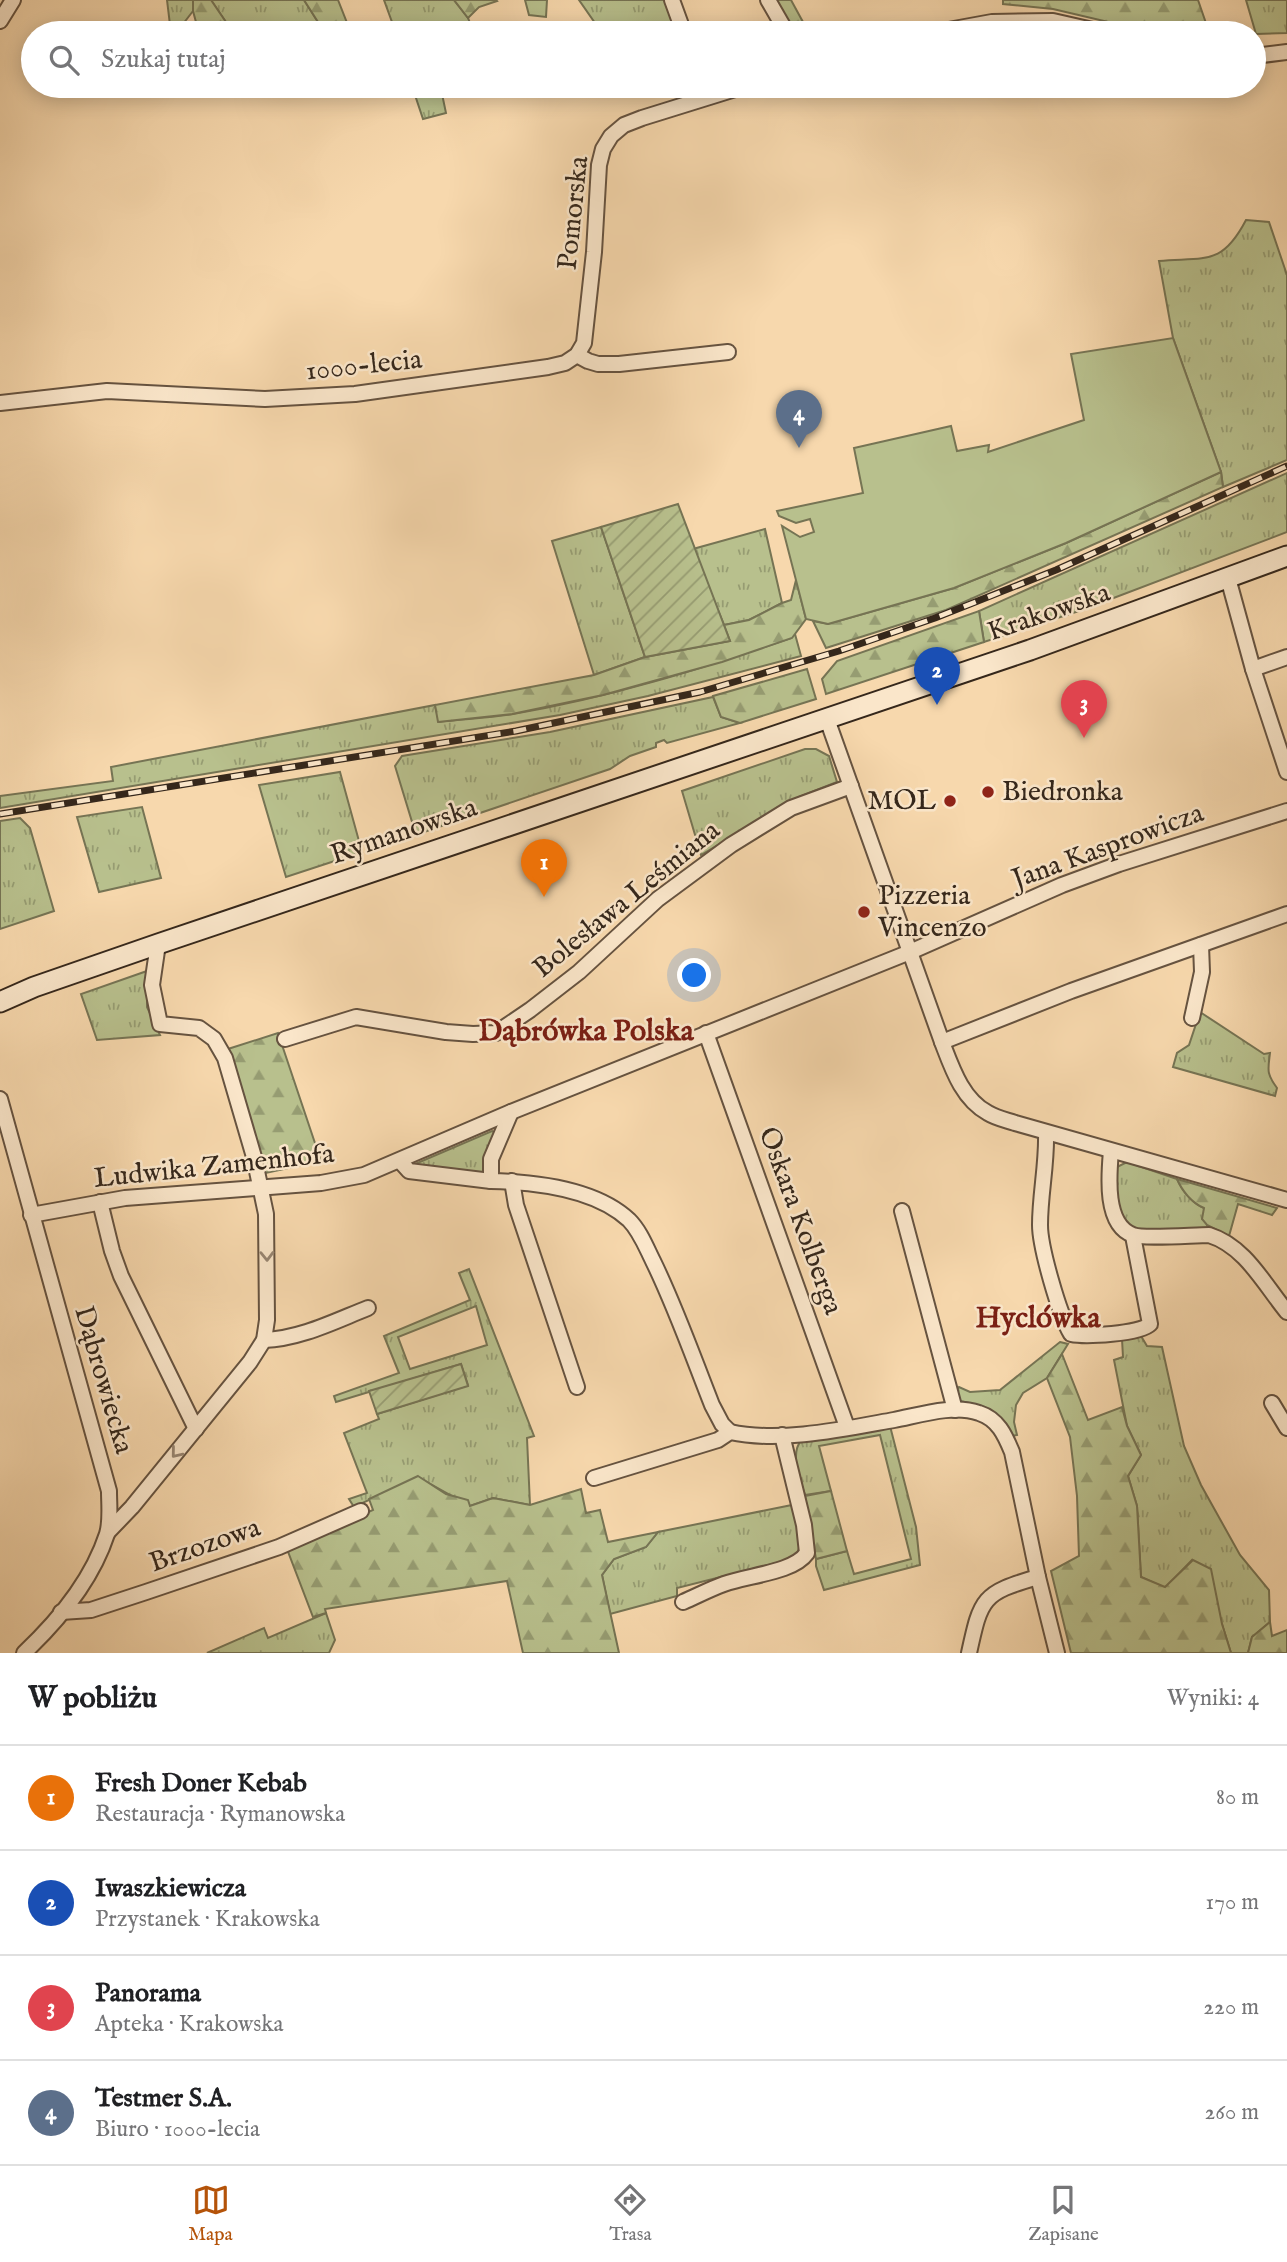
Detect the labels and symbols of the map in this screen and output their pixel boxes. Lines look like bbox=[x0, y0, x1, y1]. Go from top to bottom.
street label: Pomorska bbox=[551, 153, 597, 272]
street label: 1000-lecia bbox=[304, 342, 425, 389]
pin: 4 bbox=[776, 390, 822, 448]
street label: Krakowska bbox=[983, 575, 1116, 650]
pin: 2 bbox=[914, 647, 960, 705]
pin: 3 bbox=[1061, 680, 1107, 738]
place label: Biedronka bbox=[1002, 775, 1124, 810]
place label: MOL bbox=[867, 784, 936, 819]
marker: Biedronka bbox=[980, 784, 996, 800]
street label: Rymanowska bbox=[326, 790, 483, 873]
marker: MOL bbox=[942, 793, 958, 809]
street label: Jana Kasprowicza bbox=[1005, 796, 1209, 899]
street label: Bolesława Leśmiana bbox=[526, 813, 728, 986]
pin: 1 bbox=[521, 839, 567, 897]
place label: Pizzeria Vincenzo bbox=[877, 879, 987, 946]
marker: Pizzeria Vincenzo bbox=[856, 904, 872, 920]
your location bbox=[677, 958, 711, 992]
district label: Dąbrówka Polska bbox=[478, 1013, 695, 1051]
street label: Oskara Kolberga bbox=[750, 1123, 850, 1320]
street label: Ludwika Zamenhofa bbox=[92, 1137, 337, 1197]
one-way arrow bbox=[260, 1251, 275, 1262]
district label: Hyclówka bbox=[976, 1300, 1101, 1338]
street label: Dąbrowiecka bbox=[65, 1302, 141, 1459]
one-way arrow bbox=[172, 1444, 184, 1457]
street label: Brzozowa bbox=[145, 1510, 266, 1581]

